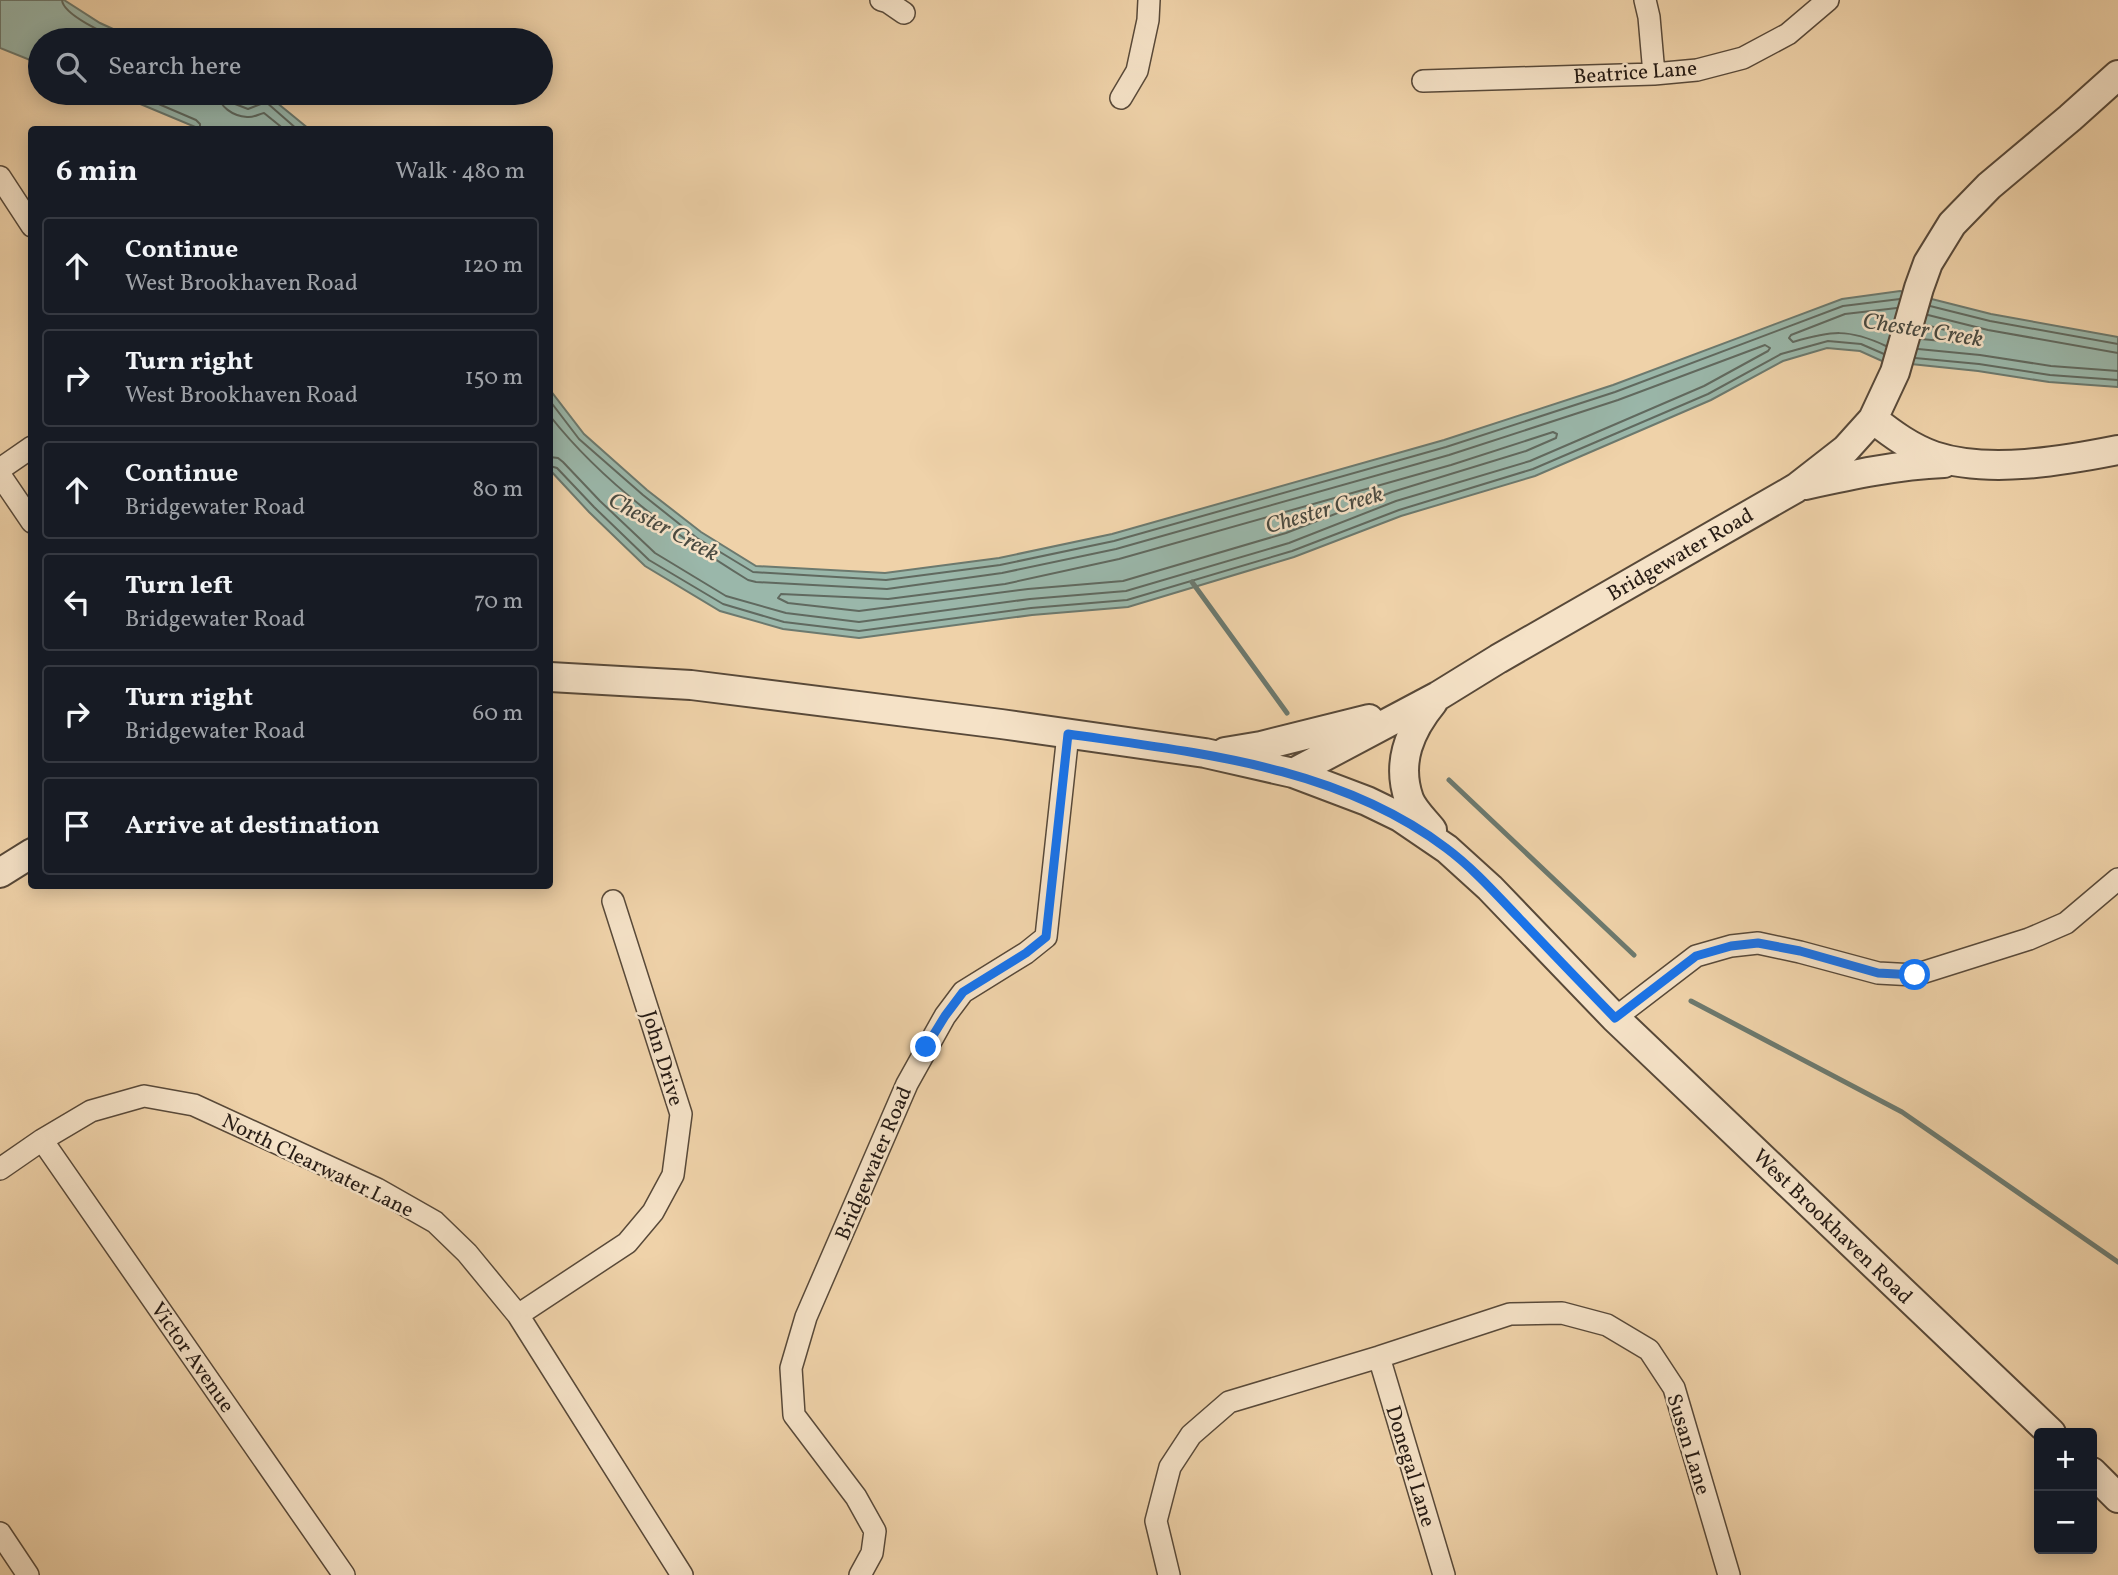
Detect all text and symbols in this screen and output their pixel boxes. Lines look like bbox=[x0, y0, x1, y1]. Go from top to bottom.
search box bbox=[28, 28, 553, 105]
icon: search bbox=[52, 48, 90, 86]
text: Search here bbox=[108, 49, 241, 85]
street label: Beatrice Lane bbox=[1572, 55, 1698, 92]
text: 6 min bbox=[56, 151, 138, 193]
text: Walk · 480 m bbox=[395, 156, 525, 188]
text: Continue bbox=[125, 232, 238, 268]
icon: ahead bbox=[58, 247, 96, 285]
text: 120 m bbox=[463, 250, 523, 282]
text: West Brookhaven Road bbox=[125, 268, 358, 300]
water label: Chester Creek bbox=[1860, 306, 1986, 356]
text: Turn right bbox=[125, 344, 253, 380]
icon: right bbox=[58, 359, 96, 397]
text: 150 m bbox=[465, 362, 523, 394]
text: West Brookhaven Road bbox=[125, 380, 358, 412]
text: Continue bbox=[125, 456, 238, 492]
icon: ahead bbox=[58, 471, 96, 509]
text: 80 m bbox=[473, 474, 523, 506]
water label: Chester Creek bbox=[1262, 479, 1388, 543]
water label: Chester Creek bbox=[602, 485, 724, 571]
text: Bridgewater Road bbox=[125, 492, 305, 524]
street label: Bridgewater Road bbox=[1602, 502, 1759, 609]
text: Turn left bbox=[125, 568, 233, 604]
icon: left bbox=[58, 583, 96, 621]
text: 70 m bbox=[474, 586, 523, 618]
text: Bridgewater Road bbox=[125, 604, 305, 636]
text: Turn right bbox=[125, 680, 253, 716]
icon: right bbox=[58, 695, 96, 733]
text: 60 m bbox=[473, 698, 523, 730]
text: Bridgewater Road bbox=[125, 716, 305, 748]
icon: arrive bbox=[58, 807, 96, 845]
text: Arrive at destination bbox=[125, 808, 380, 844]
route start bbox=[1899, 959, 1930, 990]
street label: John Drive bbox=[633, 1007, 690, 1110]
route end bbox=[910, 1031, 941, 1062]
street label: Bridgewater Road bbox=[829, 1082, 920, 1245]
street label: North Clearwater Lane bbox=[217, 1107, 418, 1225]
street label: West Brookhaven Road bbox=[1745, 1143, 1919, 1311]
street label: Victor Avenue bbox=[143, 1297, 241, 1419]
street label: Susan Lane bbox=[1658, 1390, 1717, 1499]
street label: Donegal Lane bbox=[1377, 1402, 1442, 1531]
map controls bbox=[2034, 1428, 2097, 1554]
button: + bbox=[2034, 1428, 2097, 1491]
button: − bbox=[2034, 1491, 2097, 1554]

